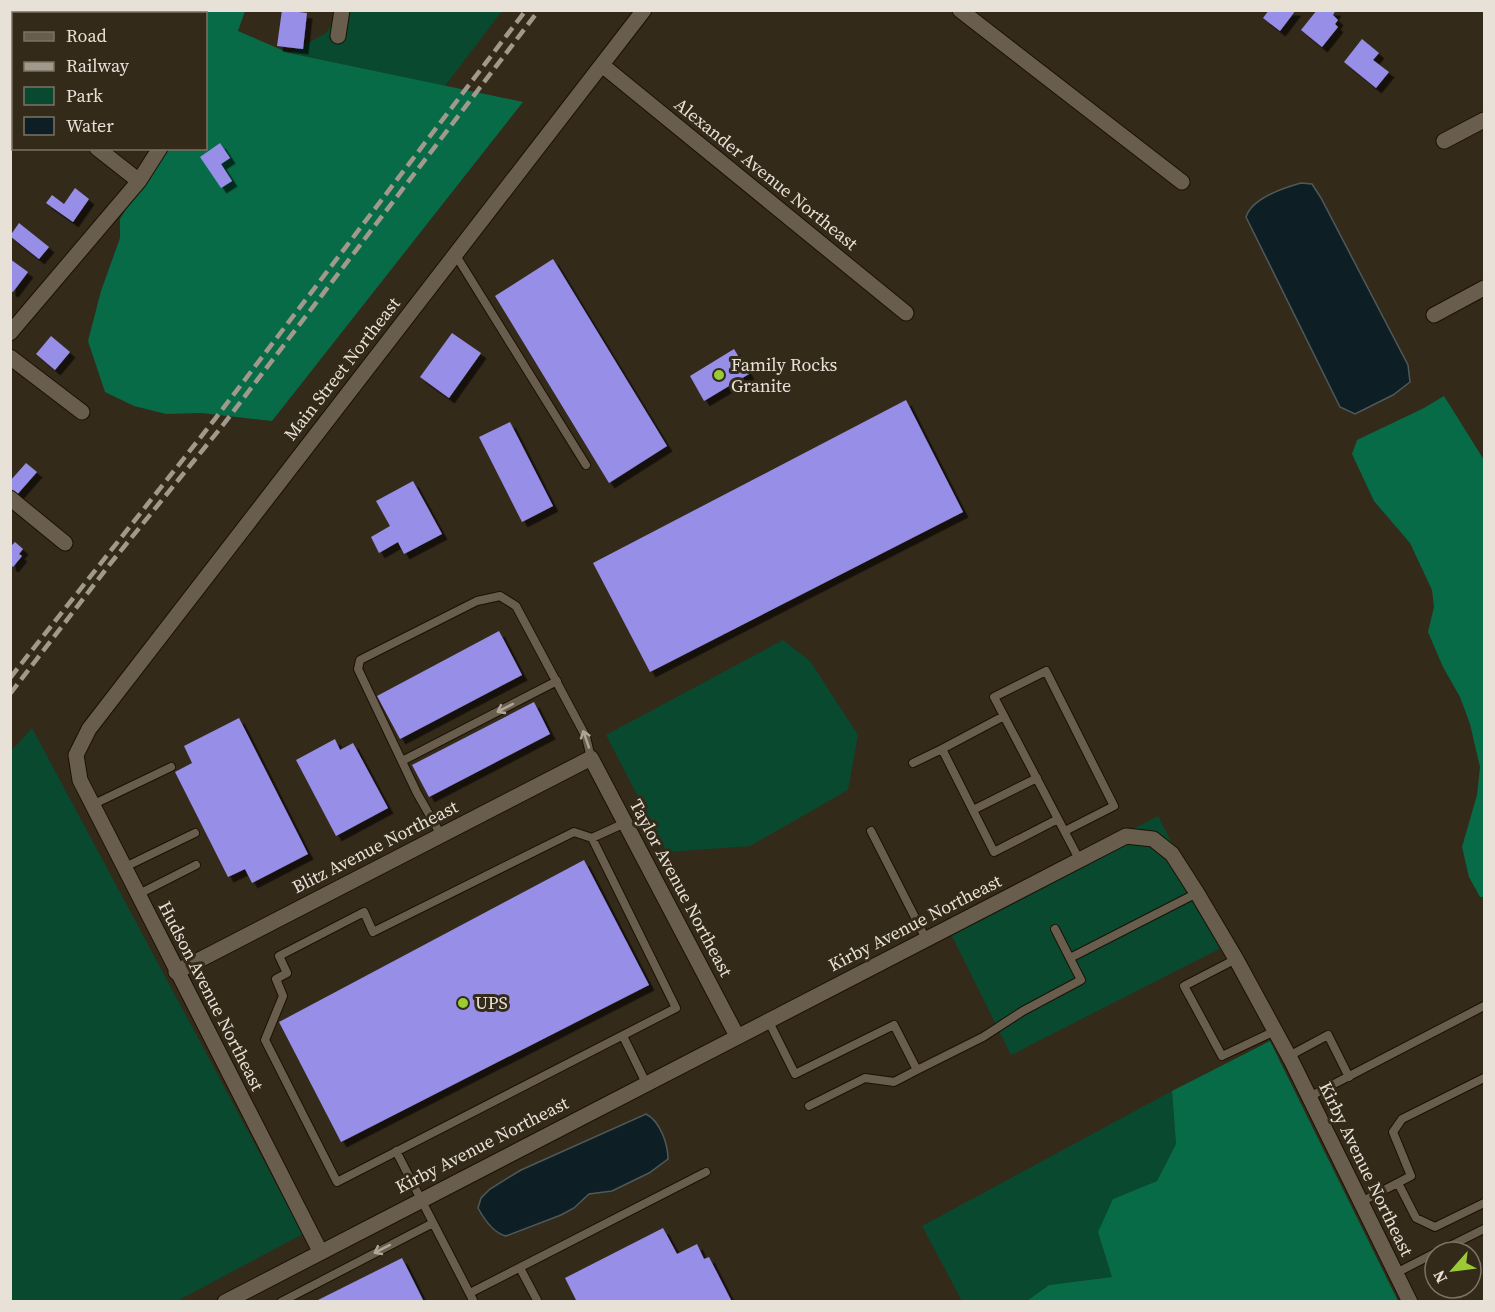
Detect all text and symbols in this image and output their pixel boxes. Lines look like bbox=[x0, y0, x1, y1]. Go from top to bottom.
legend bbox=[12, 12, 207, 150]
text: Road bbox=[66, 23, 107, 48]
text: Railway bbox=[66, 53, 130, 78]
text: Park bbox=[66, 83, 103, 108]
street label: Alexander Avenue Northeast bbox=[669, 92, 863, 256]
text: Water bbox=[66, 113, 114, 138]
street label: Main Street Northeast bbox=[278, 292, 406, 446]
place label: Family Rocks Granite bbox=[731, 352, 838, 398]
marker: Family Rocks Granite bbox=[712, 368, 726, 382]
one-way arrow bbox=[496, 703, 514, 714]
one-way arrow bbox=[579, 730, 590, 748]
street label: Blitz Avenue Northeast bbox=[288, 794, 462, 899]
street label: Taylor Avenue Northeast bbox=[624, 795, 739, 981]
street label: Kirby Avenue Northeast bbox=[824, 868, 1006, 977]
street label: Hudson Avenue Northeast bbox=[153, 897, 270, 1095]
place label: UPS bbox=[475, 990, 508, 1015]
marker: UPS bbox=[456, 996, 470, 1010]
street label: Kirby Avenue Northeast bbox=[1313, 1077, 1420, 1260]
street label: Kirby Avenue Northeast bbox=[391, 1090, 573, 1199]
north arrow bbox=[1423, 1240, 1483, 1300]
one-way arrow bbox=[373, 1244, 391, 1256]
text: N bbox=[1427, 1266, 1452, 1287]

